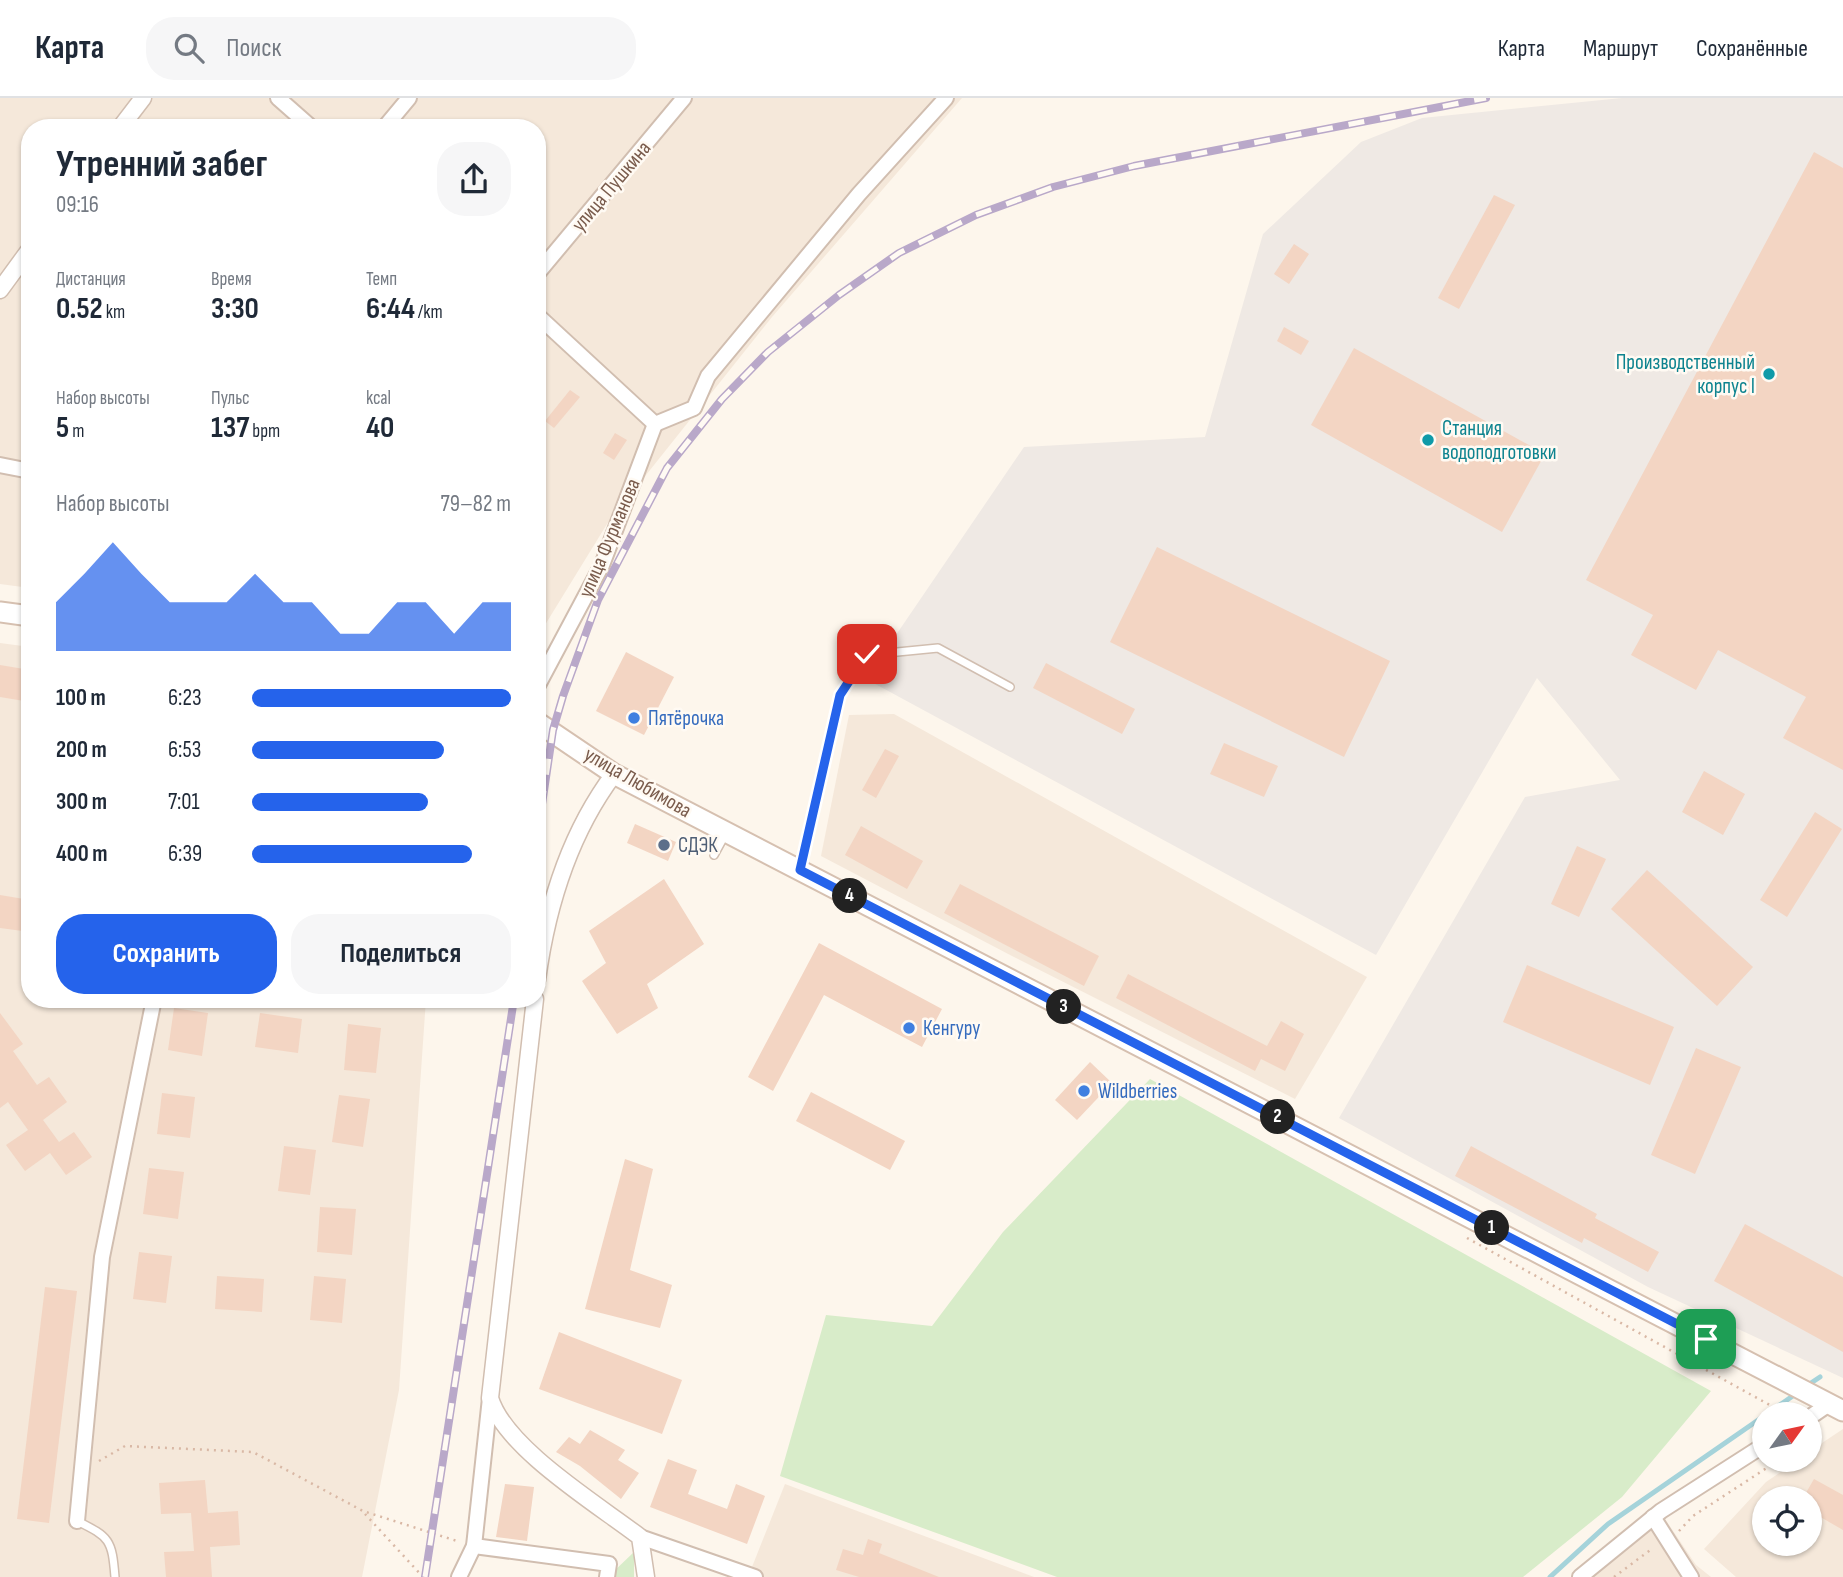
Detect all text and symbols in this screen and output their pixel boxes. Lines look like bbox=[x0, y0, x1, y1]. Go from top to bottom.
search box bbox=[146, 17, 636, 80]
text: Карта bbox=[35, 28, 104, 68]
icon: search bbox=[170, 29, 208, 67]
text: Поиск bbox=[226, 33, 281, 64]
text: Карта bbox=[1498, 34, 1545, 63]
text: Маршрут bbox=[1583, 34, 1658, 63]
text: Сохранённые bbox=[1696, 34, 1808, 63]
street label: улица Пушкина bbox=[566, 136, 656, 237]
text: Утренний забег bbox=[56, 142, 267, 187]
button: share bbox=[437, 142, 511, 216]
text: 09:16 bbox=[56, 191, 99, 219]
text: Дистанция bbox=[56, 268, 126, 291]
text: Время bbox=[211, 268, 252, 291]
text: Темп bbox=[366, 268, 397, 291]
text: 0.52 bbox=[56, 291, 103, 327]
text: 3:30 bbox=[211, 291, 259, 327]
text: 6:44 bbox=[366, 291, 415, 327]
text: km bbox=[103, 301, 125, 324]
text: /km bbox=[415, 301, 443, 324]
place label: Производственный корпус I bbox=[1616, 350, 1755, 399]
marker: Производственный корпус I bbox=[1761, 366, 1777, 382]
text: Набор высоты bbox=[56, 387, 150, 410]
text: Пульс bbox=[211, 387, 250, 410]
text: kcal bbox=[366, 387, 391, 410]
text: 5 bbox=[56, 410, 69, 446]
text: 137 bbox=[211, 410, 249, 446]
text: 40 bbox=[366, 410, 394, 446]
place label: Станция водоподготовки bbox=[1442, 416, 1557, 465]
text: m bbox=[69, 420, 84, 443]
text: bpm bbox=[249, 420, 280, 443]
marker: Станция водоподготовки bbox=[1420, 432, 1436, 448]
street label: улица Фурманова bbox=[573, 475, 646, 601]
text: Набор высоты bbox=[56, 490, 169, 518]
text: 79–82 m bbox=[441, 490, 511, 518]
pin bbox=[837, 624, 897, 684]
icon: check bbox=[848, 635, 886, 673]
text: 100 m bbox=[56, 684, 106, 712]
text: 6:23 bbox=[168, 684, 202, 712]
place label: Пятёрочка bbox=[648, 706, 724, 731]
marker: Пятёрочка bbox=[626, 710, 642, 726]
text: 200 m bbox=[56, 736, 107, 764]
text: 6:53 bbox=[168, 736, 201, 764]
street label: улица Любимова bbox=[580, 742, 696, 823]
text: 300 m bbox=[56, 788, 107, 816]
text: 7:01 bbox=[168, 788, 200, 816]
place label: СДЭК bbox=[678, 833, 718, 858]
marker: СДЭК bbox=[656, 837, 672, 853]
text: 400 m bbox=[56, 840, 107, 868]
text: 6:39 bbox=[168, 840, 202, 868]
pin: 4 bbox=[832, 878, 868, 914]
text: 4 bbox=[845, 884, 854, 907]
button: Сохранить bbox=[56, 914, 277, 994]
button: Поделиться bbox=[291, 914, 511, 994]
pin: 3 bbox=[1046, 990, 1082, 1024]
text: 3 bbox=[1059, 995, 1068, 1018]
place label: Кенгуру bbox=[923, 1016, 980, 1041]
marker: Кенгуру bbox=[901, 1020, 917, 1036]
place label: Wildberries bbox=[1098, 1079, 1177, 1104]
marker: Wildberries bbox=[1076, 1083, 1092, 1099]
pin: 2 bbox=[1260, 1100, 1296, 1134]
text: 2 bbox=[1273, 1105, 1282, 1128]
pin: 1 bbox=[1474, 1210, 1510, 1246]
text: 1 bbox=[1488, 1216, 1495, 1239]
pin bbox=[1676, 1309, 1736, 1369]
icon: arrive bbox=[1687, 1320, 1725, 1358]
north arrow bbox=[1752, 1402, 1822, 1472]
map controls bbox=[1752, 1402, 1822, 1556]
button: locate bbox=[1752, 1486, 1822, 1556]

